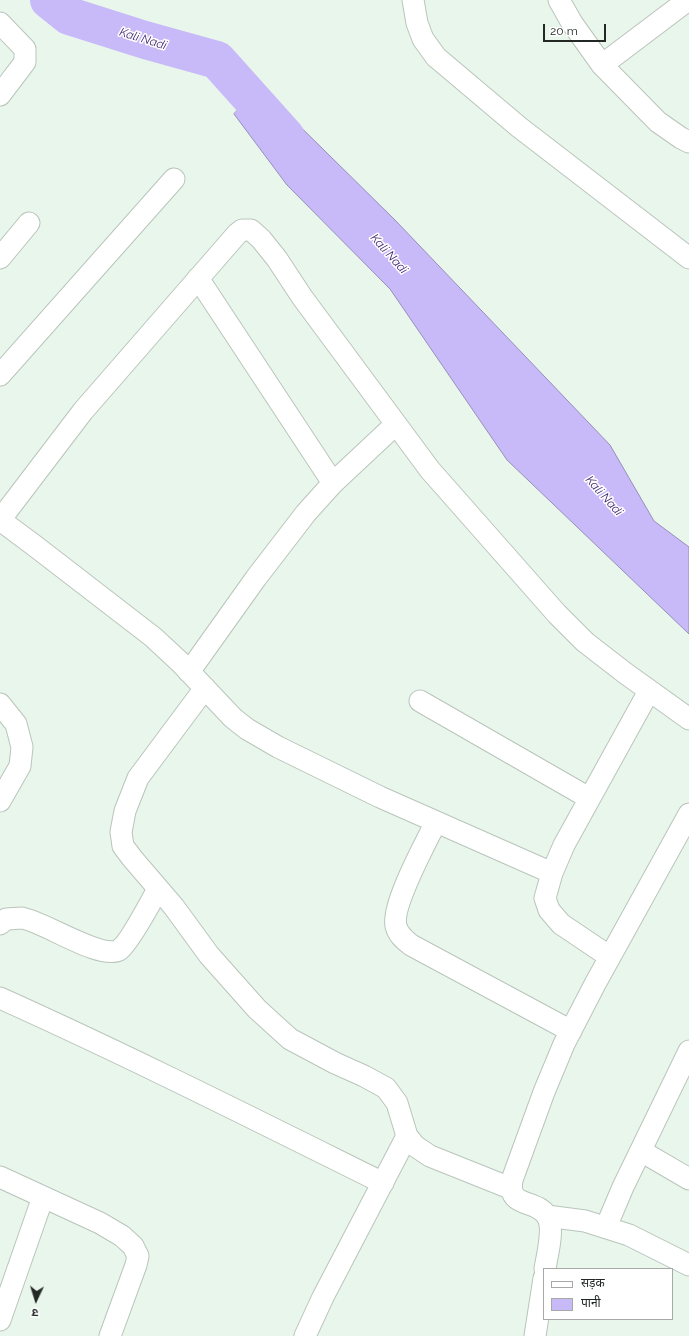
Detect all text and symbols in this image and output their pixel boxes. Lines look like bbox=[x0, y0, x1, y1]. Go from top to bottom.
scale bar bbox=[545, 16, 608, 42]
text: 20 m bbox=[550, 24, 578, 38]
water label: Kali Nadi bbox=[118, 25, 168, 53]
water label: Kali Nadi bbox=[367, 231, 411, 277]
water label: Kali Nadi bbox=[582, 473, 626, 519]
legend bbox=[543, 1268, 673, 1320]
text: सड़क bbox=[581, 1276, 605, 1290]
north arrow bbox=[16, 1280, 56, 1320]
text: पानी bbox=[581, 1296, 601, 1310]
text: उ bbox=[31, 1306, 39, 1319]

